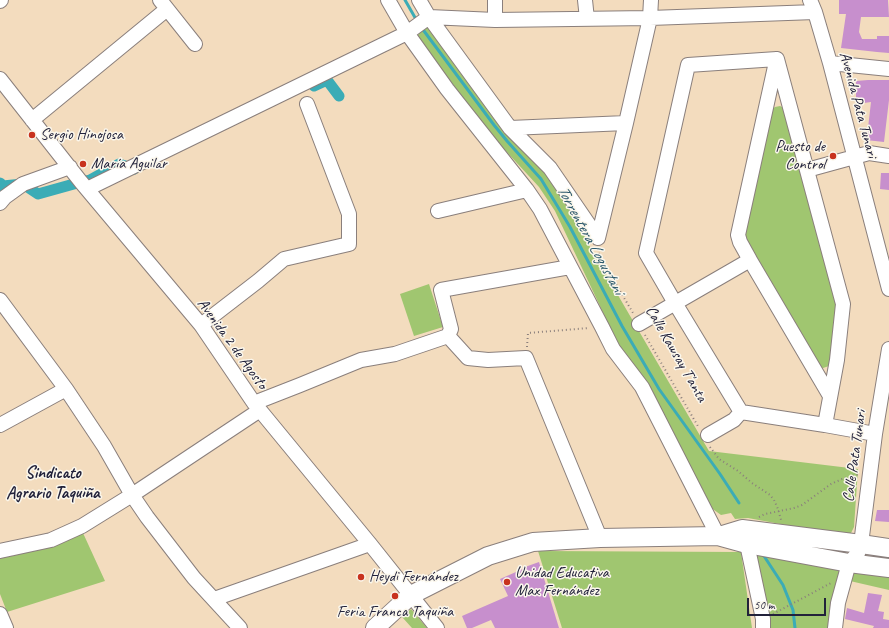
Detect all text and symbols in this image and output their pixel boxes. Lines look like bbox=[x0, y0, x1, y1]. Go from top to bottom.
street label: Avenida Pata Tunari bbox=[835, 50, 881, 160]
place label: Sergio Hinojosa bbox=[40, 125, 123, 145]
marker: Sergio Hinojosa bbox=[27, 130, 37, 140]
place label: Puesto de Control bbox=[775, 137, 825, 175]
marker: Puesto de Control bbox=[828, 151, 838, 161]
place label: María Aguilar bbox=[91, 154, 167, 174]
marker: María Aguilar bbox=[78, 159, 88, 169]
water label: Torrentera Logustani bbox=[552, 182, 628, 298]
street label: Avenida 2 de Agosto bbox=[193, 295, 271, 393]
street label: Calle Kawsay T'anta bbox=[641, 303, 711, 405]
street label: Calle Pata Tunari bbox=[839, 409, 871, 503]
district label: Sindicato Agrario Taquiña bbox=[6, 464, 100, 504]
place label: Unidad Educativa Max Fernández bbox=[515, 563, 609, 601]
place label: Heydi Fernández bbox=[369, 567, 458, 587]
marker: Heydi Fernández bbox=[356, 572, 366, 582]
marker: Unidad Educativa Max Fernández bbox=[502, 577, 512, 587]
scale bar bbox=[749, 590, 828, 616]
marker: Feria Franca Taquiña bbox=[390, 591, 400, 601]
text: 50 m bbox=[754, 597, 774, 613]
place label: Feria Franca Taquiña bbox=[337, 602, 453, 622]

